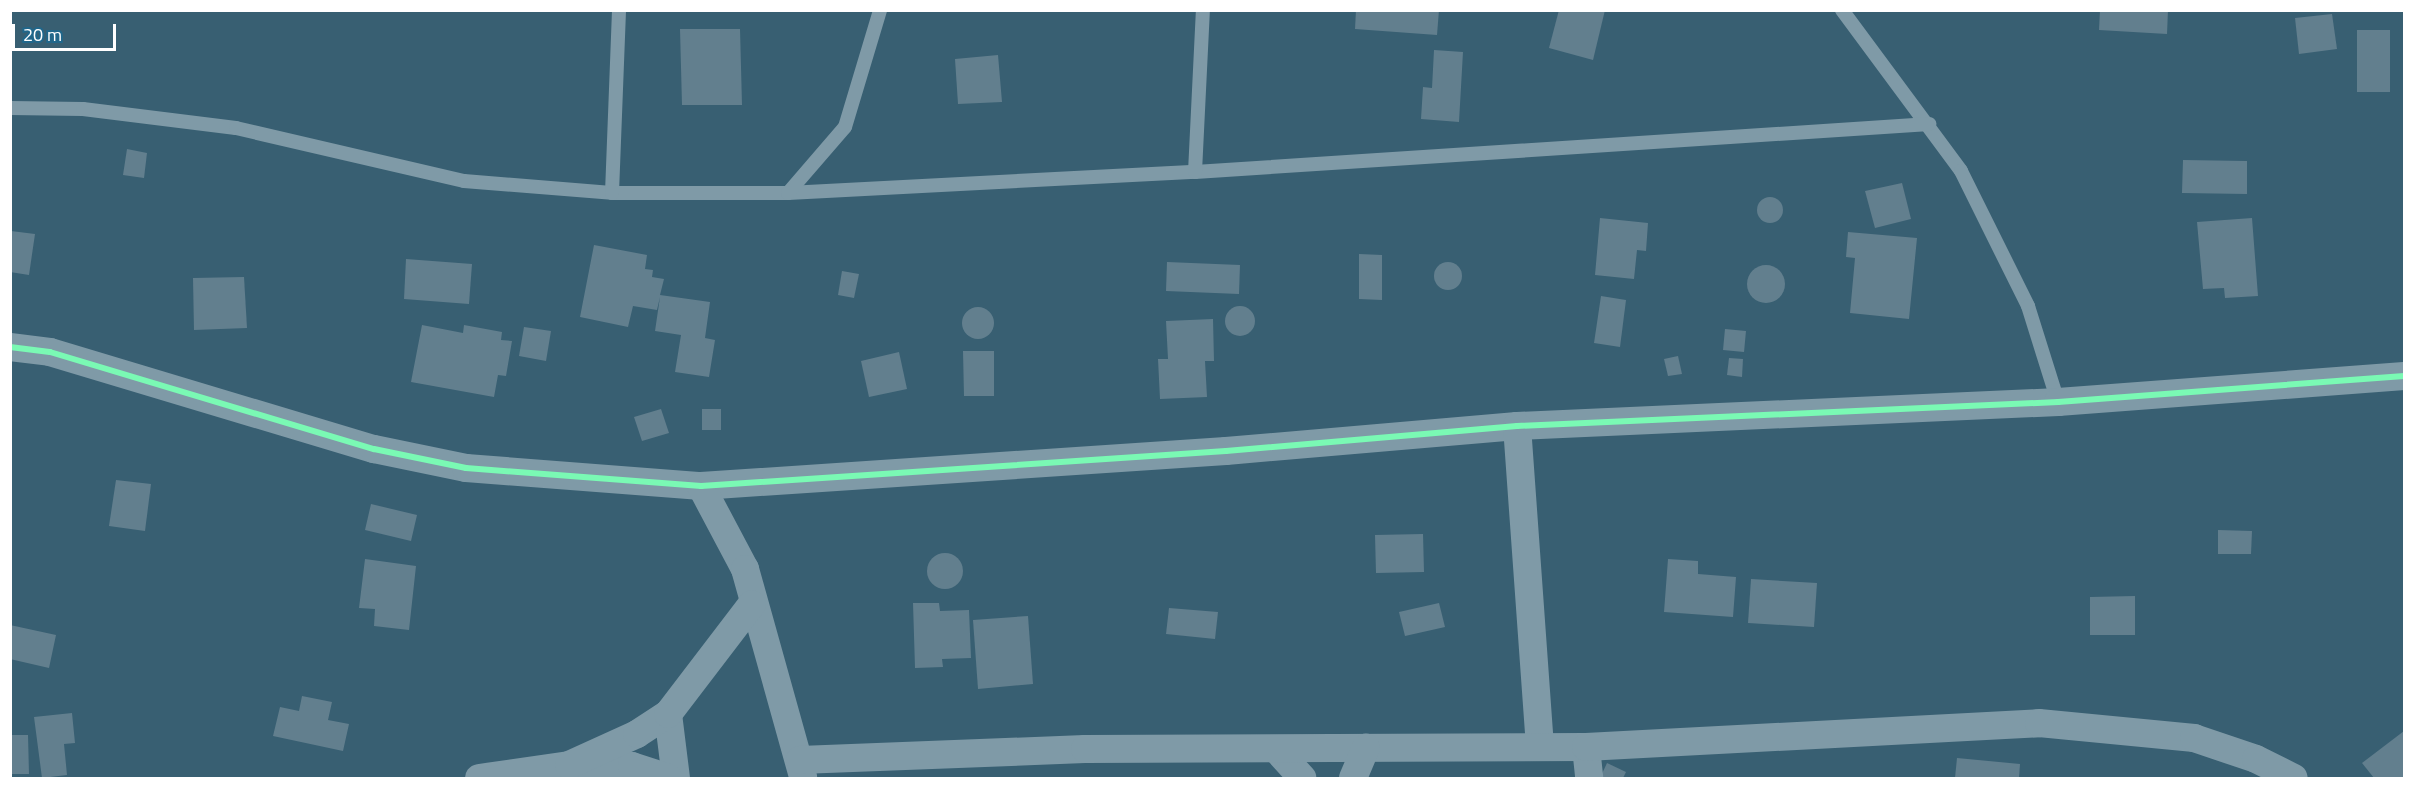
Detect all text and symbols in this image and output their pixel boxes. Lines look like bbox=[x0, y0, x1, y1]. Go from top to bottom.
scale bar bbox=[15, 12, 118, 50]
text: 20 m bbox=[23, 21, 62, 48]

